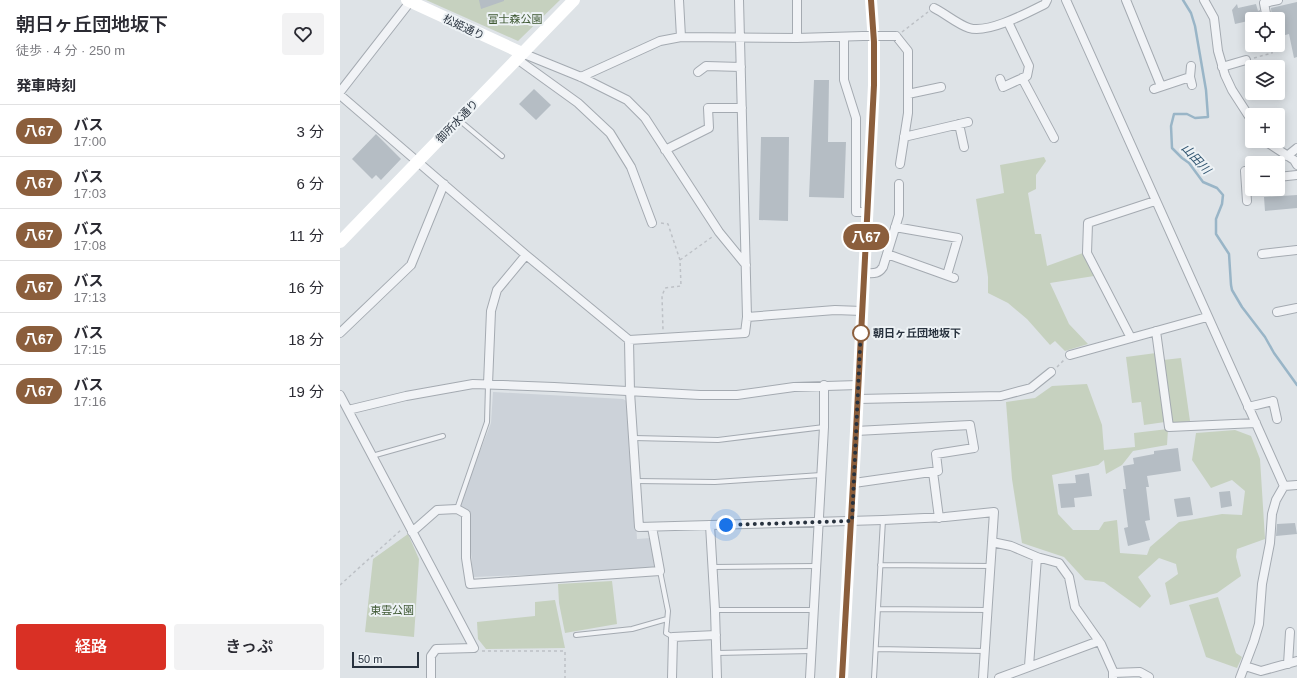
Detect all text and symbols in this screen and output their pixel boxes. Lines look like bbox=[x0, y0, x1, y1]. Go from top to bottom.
street label: 松姫通り bbox=[442, 12, 486, 42]
map controls bbox=[1245, 12, 1285, 196]
button: locate bbox=[1245, 12, 1285, 52]
button: heart bbox=[282, 13, 324, 55]
park label: 富士森公園 bbox=[488, 13, 543, 25]
text: 朝日ヶ丘団地坂下 bbox=[16, 14, 168, 35]
text: 徒歩 · 4 分 · 250 m bbox=[16, 43, 125, 58]
button: layers bbox=[1245, 60, 1285, 100]
text: 発車時刻 bbox=[16, 77, 76, 94]
street label: 御所水通り bbox=[433, 97, 480, 146]
button: + bbox=[1245, 108, 1285, 148]
text: バス bbox=[74, 116, 104, 133]
text: 八67 bbox=[24, 123, 54, 139]
text: 3 分 bbox=[296, 123, 324, 140]
text: 17:00 bbox=[74, 134, 106, 149]
water label: 山田川 bbox=[1179, 141, 1215, 178]
button: − bbox=[1245, 156, 1285, 196]
text: バス bbox=[74, 168, 104, 185]
text: 八67 bbox=[24, 175, 54, 191]
text: 6 分 bbox=[296, 175, 324, 192]
text: 17:03 bbox=[74, 186, 106, 201]
text: バス bbox=[74, 220, 104, 237]
line badge: 八67 bbox=[843, 224, 889, 250]
text: 八67 bbox=[24, 227, 54, 243]
text: 11 分 bbox=[289, 227, 324, 244]
text: 八67 bbox=[851, 229, 881, 245]
text: 17:08 bbox=[74, 238, 106, 253]
text: バス bbox=[74, 272, 104, 289]
text: 八67 bbox=[24, 279, 54, 295]
text: 16 分 bbox=[288, 279, 324, 296]
text: 17:13 bbox=[74, 290, 106, 305]
text: バス bbox=[74, 324, 104, 341]
marker: 朝日ヶ丘団地坂下 bbox=[852, 324, 870, 342]
place label: 朝日ヶ丘団地坂下 bbox=[873, 327, 961, 339]
text: 八67 bbox=[24, 331, 54, 347]
text: 18 分 bbox=[288, 331, 324, 348]
text: 17:15 bbox=[74, 342, 106, 357]
text: バス bbox=[74, 376, 104, 393]
text: 八67 bbox=[24, 383, 54, 399]
text: 19 分 bbox=[288, 383, 324, 400]
text: 17:16 bbox=[74, 394, 106, 409]
your location bbox=[716, 515, 736, 535]
park label: 東雲公園 bbox=[370, 604, 414, 616]
button: 経路 bbox=[16, 624, 166, 670]
button: きっぷ bbox=[174, 624, 324, 670]
scale bar bbox=[352, 650, 419, 669]
text: 50 m bbox=[358, 653, 382, 665]

